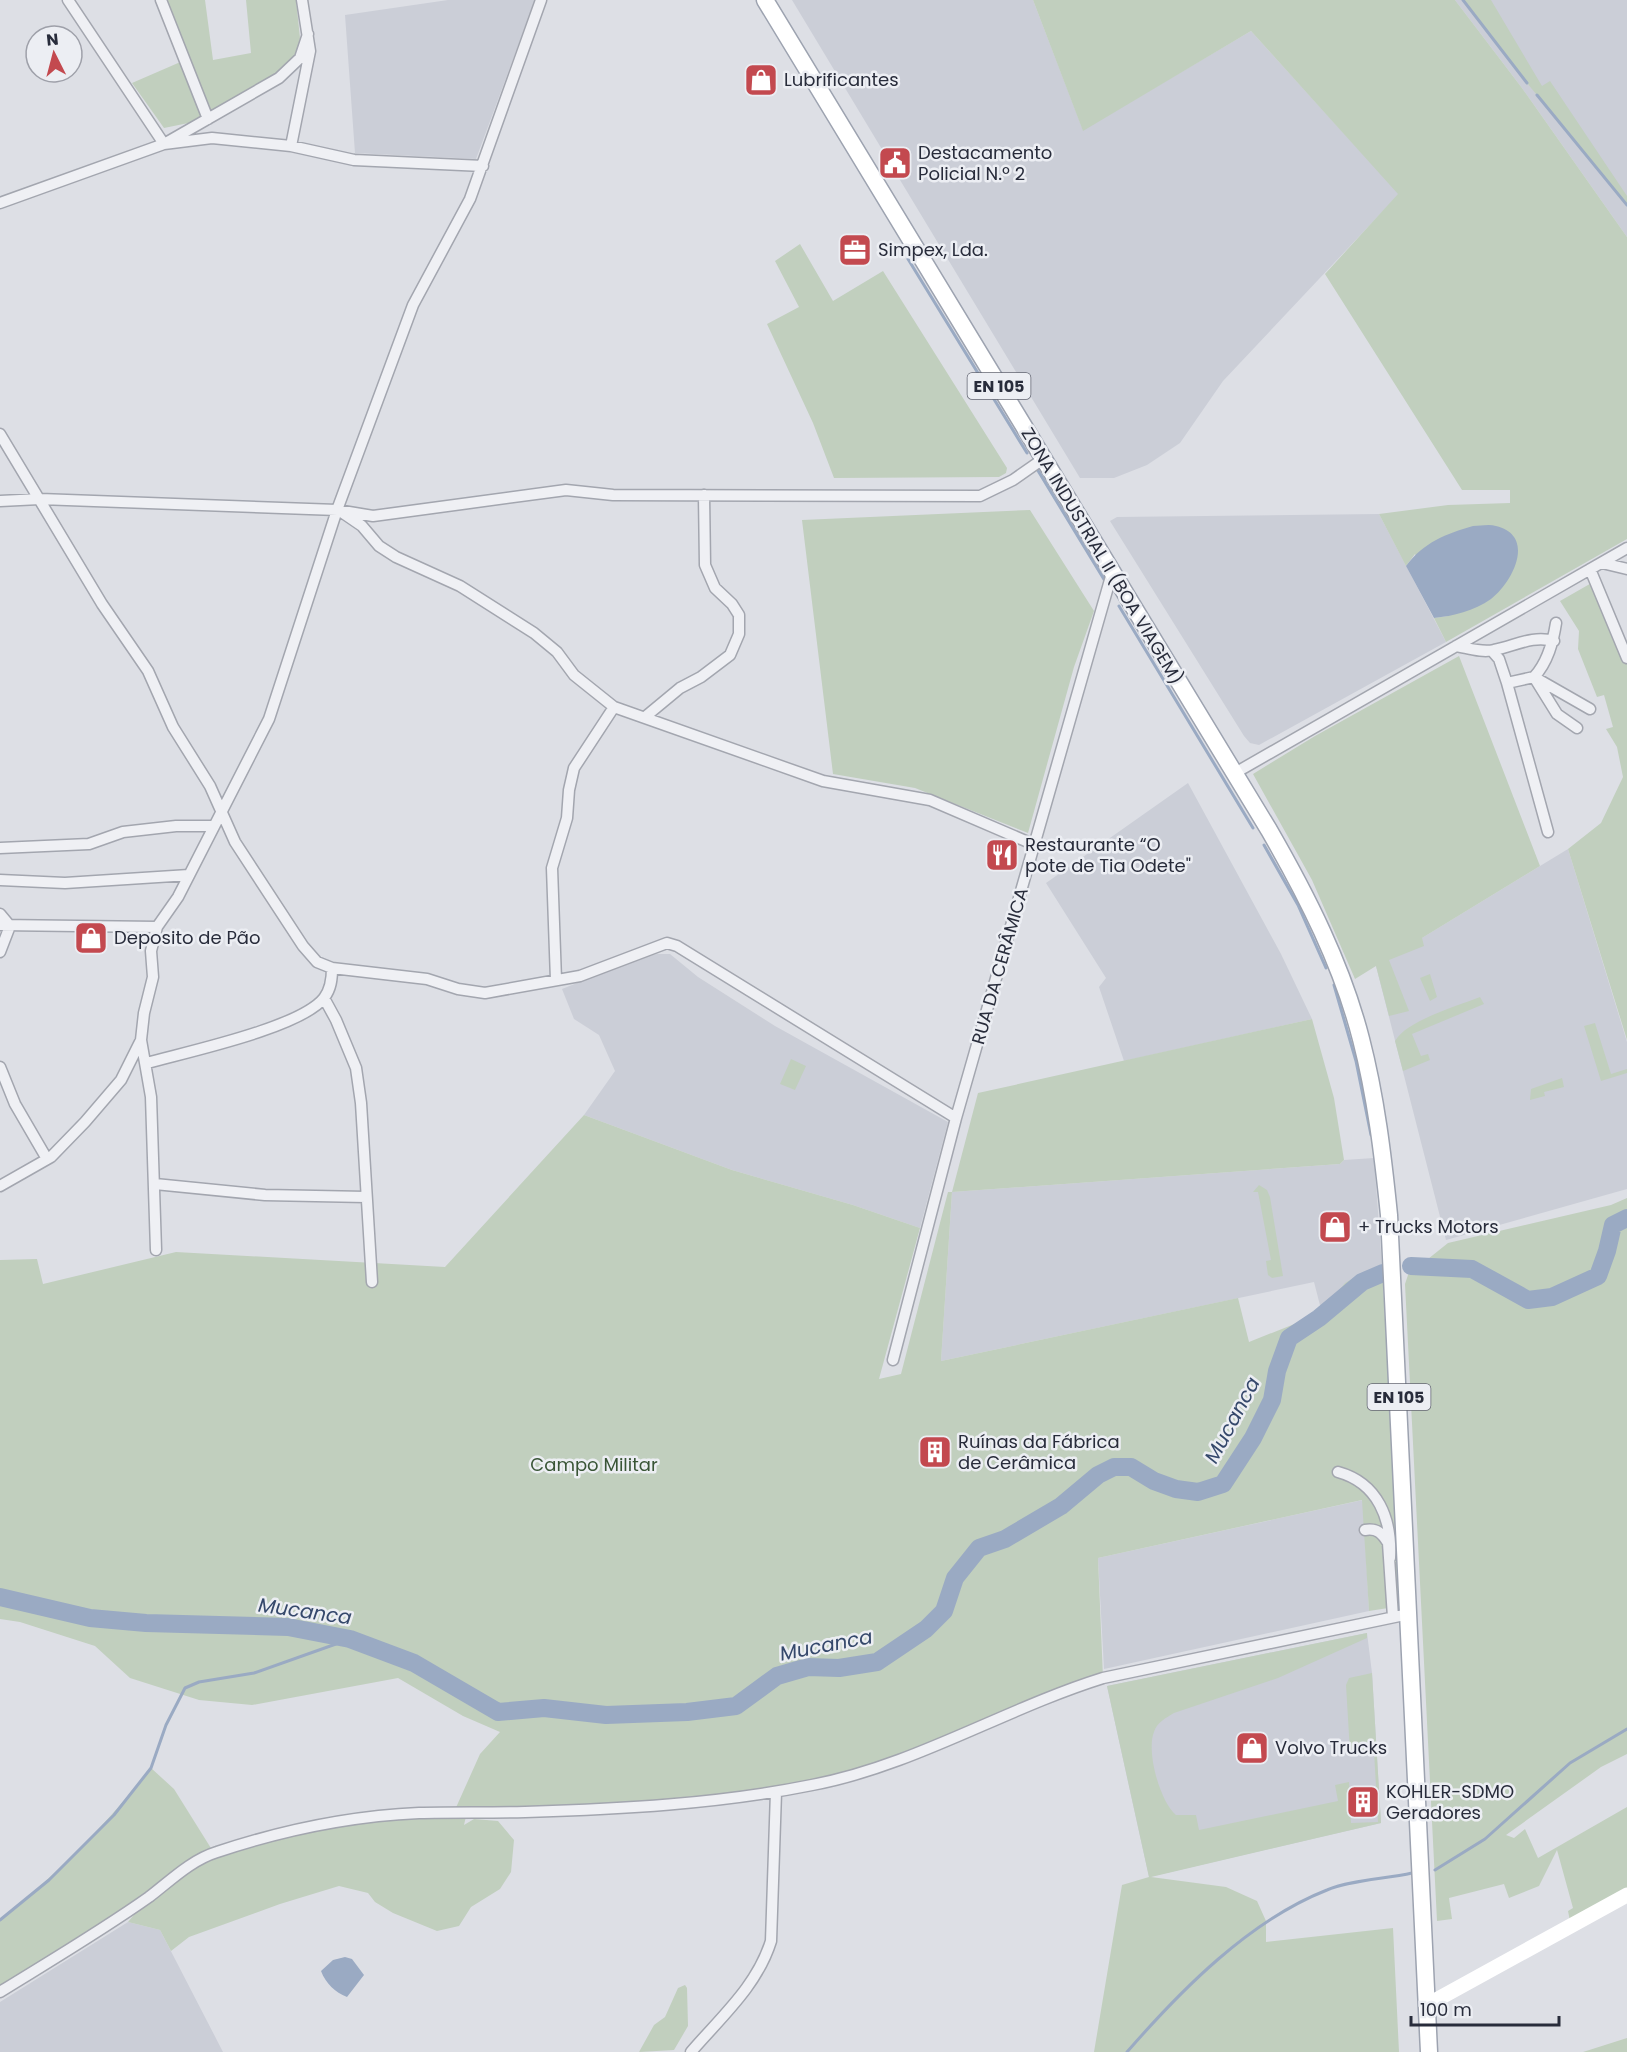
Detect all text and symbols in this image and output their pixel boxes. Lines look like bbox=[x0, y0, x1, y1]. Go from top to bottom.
north arrow bbox=[24, 24, 84, 84]
text: N bbox=[45, 28, 60, 52]
shop icon: Lubrificantes bbox=[743, 62, 779, 98]
place label: Lubrificantes bbox=[784, 67, 899, 92]
place label: Destacamento Policial N.º 2 bbox=[918, 140, 1052, 186]
public building icon: Destacamento Policial N.º 2 bbox=[877, 145, 913, 181]
office icon: Simpex, Lda. bbox=[837, 232, 873, 268]
place label: Simpex, Lda. bbox=[878, 237, 988, 262]
road number: EN 105 bbox=[968, 373, 1030, 399]
street label: ZONA INDUSTRIAL II (BOA VIAGEM) bbox=[1016, 423, 1189, 689]
place label: Restaurante “O pote de Tia Odete" bbox=[1025, 832, 1191, 878]
restaurant icon: Restaurante “O pote de Tia Odete" bbox=[984, 837, 1020, 873]
street label: RUA DA CERÂMICA bbox=[965, 885, 1034, 1047]
shop icon: Deposito de Pão bbox=[73, 920, 109, 956]
place label: Deposito de Pão bbox=[114, 925, 261, 950]
shop icon: + Trucks Motors bbox=[1317, 1209, 1353, 1245]
place label: + Trucks Motors bbox=[1358, 1214, 1499, 1239]
water label: Mucanca bbox=[1198, 1372, 1266, 1468]
road number: EN 105 bbox=[1368, 1384, 1430, 1410]
place label: Ruínas da Fábrica de Cerâmica bbox=[958, 1429, 1120, 1475]
building icon: Ruínas da Fábrica de Cerâmica bbox=[917, 1434, 953, 1470]
park label: Campo Militar bbox=[530, 1452, 658, 1477]
water label: Mucanca bbox=[256, 1591, 354, 1631]
water label: Mucanca bbox=[777, 1622, 875, 1668]
shop icon: Volvo Trucks bbox=[1234, 1730, 1270, 1766]
place label: Volvo Trucks bbox=[1275, 1735, 1387, 1760]
place label: KOHLER-SDMO Geradores bbox=[1386, 1779, 1514, 1825]
building icon: KOHLER-SDMO Geradores bbox=[1345, 1784, 1381, 1820]
scale bar bbox=[1411, 1989, 1560, 2027]
text: 100 m bbox=[1420, 1997, 1472, 2022]

